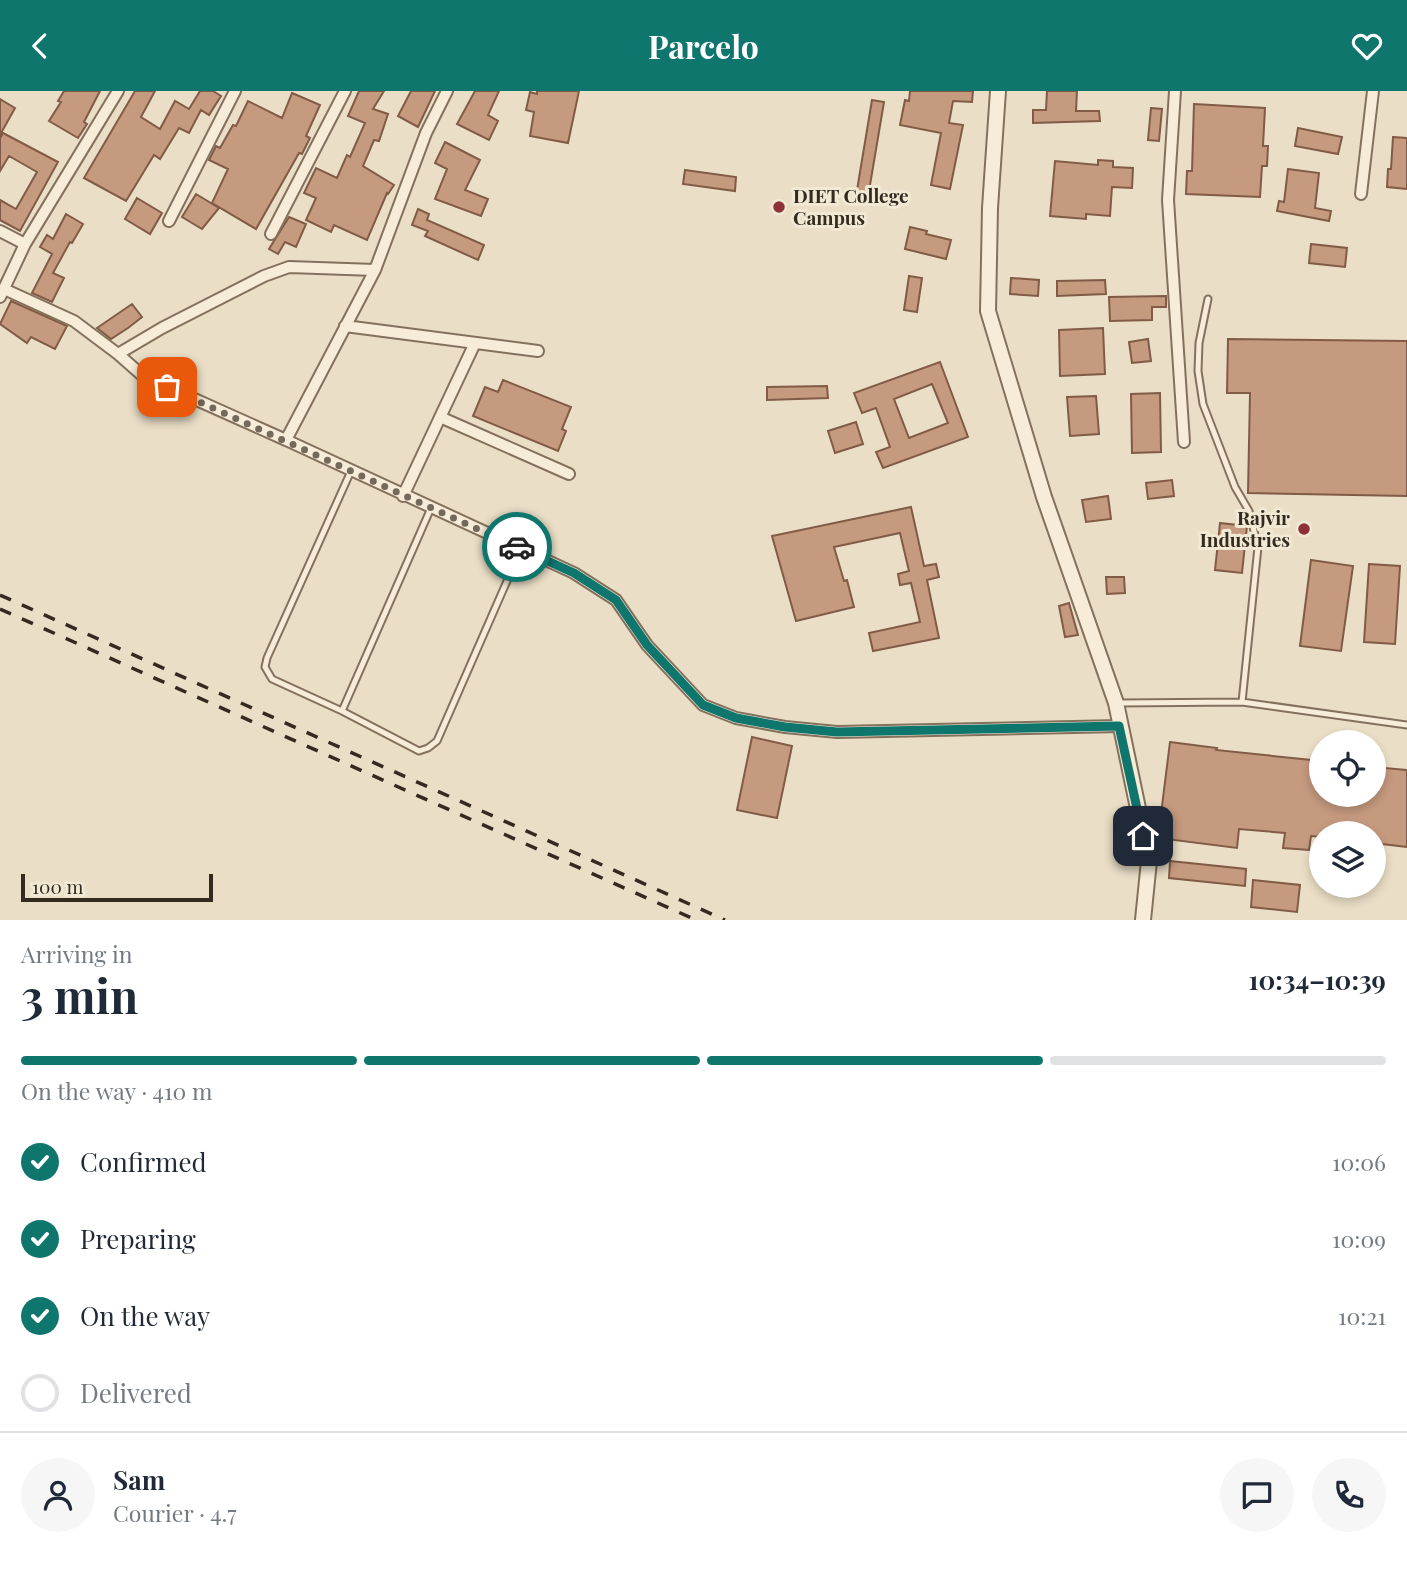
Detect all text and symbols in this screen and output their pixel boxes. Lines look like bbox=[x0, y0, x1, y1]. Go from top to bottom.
text: Parcelo bbox=[648, 24, 759, 67]
icon: back bbox=[21, 27, 59, 65]
icon: heart bbox=[1348, 27, 1386, 65]
place label: DIET College Campus bbox=[793, 182, 908, 230]
marker: DIET College Campus bbox=[771, 199, 787, 215]
pin bbox=[137, 357, 197, 417]
icon: bag bbox=[148, 368, 186, 406]
place label: Rajvir Industries bbox=[1200, 504, 1290, 552]
courier bbox=[482, 512, 552, 582]
marker: Rajvir Industries bbox=[1296, 521, 1312, 537]
icon: car bbox=[498, 528, 536, 566]
map controls bbox=[1309, 730, 1386, 898]
button: locate bbox=[1309, 730, 1386, 807]
pin bbox=[1113, 806, 1173, 866]
icon: home bbox=[1124, 817, 1162, 855]
button: layers bbox=[1309, 821, 1386, 898]
scale bar bbox=[21, 871, 214, 903]
text: 100 m bbox=[32, 873, 83, 899]
text: Arriving in bbox=[21, 938, 133, 969]
text: 10:34–10:39 bbox=[1249, 962, 1386, 997]
text: 3 min bbox=[21, 964, 138, 1026]
text: On the way · 410 m bbox=[21, 1075, 212, 1106]
icon: check bbox=[21, 1143, 59, 1181]
text: Confirmed bbox=[80, 1144, 207, 1179]
text: 10:06 bbox=[1332, 1146, 1386, 1177]
icon: check bbox=[21, 1220, 59, 1258]
text: Preparing bbox=[80, 1221, 196, 1256]
text: 10:09 bbox=[1332, 1223, 1386, 1254]
icon: check bbox=[21, 1297, 59, 1335]
text: On the way bbox=[80, 1298, 210, 1333]
text: 10:21 bbox=[1338, 1300, 1386, 1331]
text: Delivered bbox=[80, 1375, 192, 1410]
button: person bbox=[21, 1458, 95, 1532]
button: chat bbox=[1220, 1458, 1294, 1532]
button: phone bbox=[1312, 1458, 1386, 1532]
text: Sam bbox=[113, 1462, 165, 1497]
text: Courier · 4.7 bbox=[113, 1497, 237, 1528]

